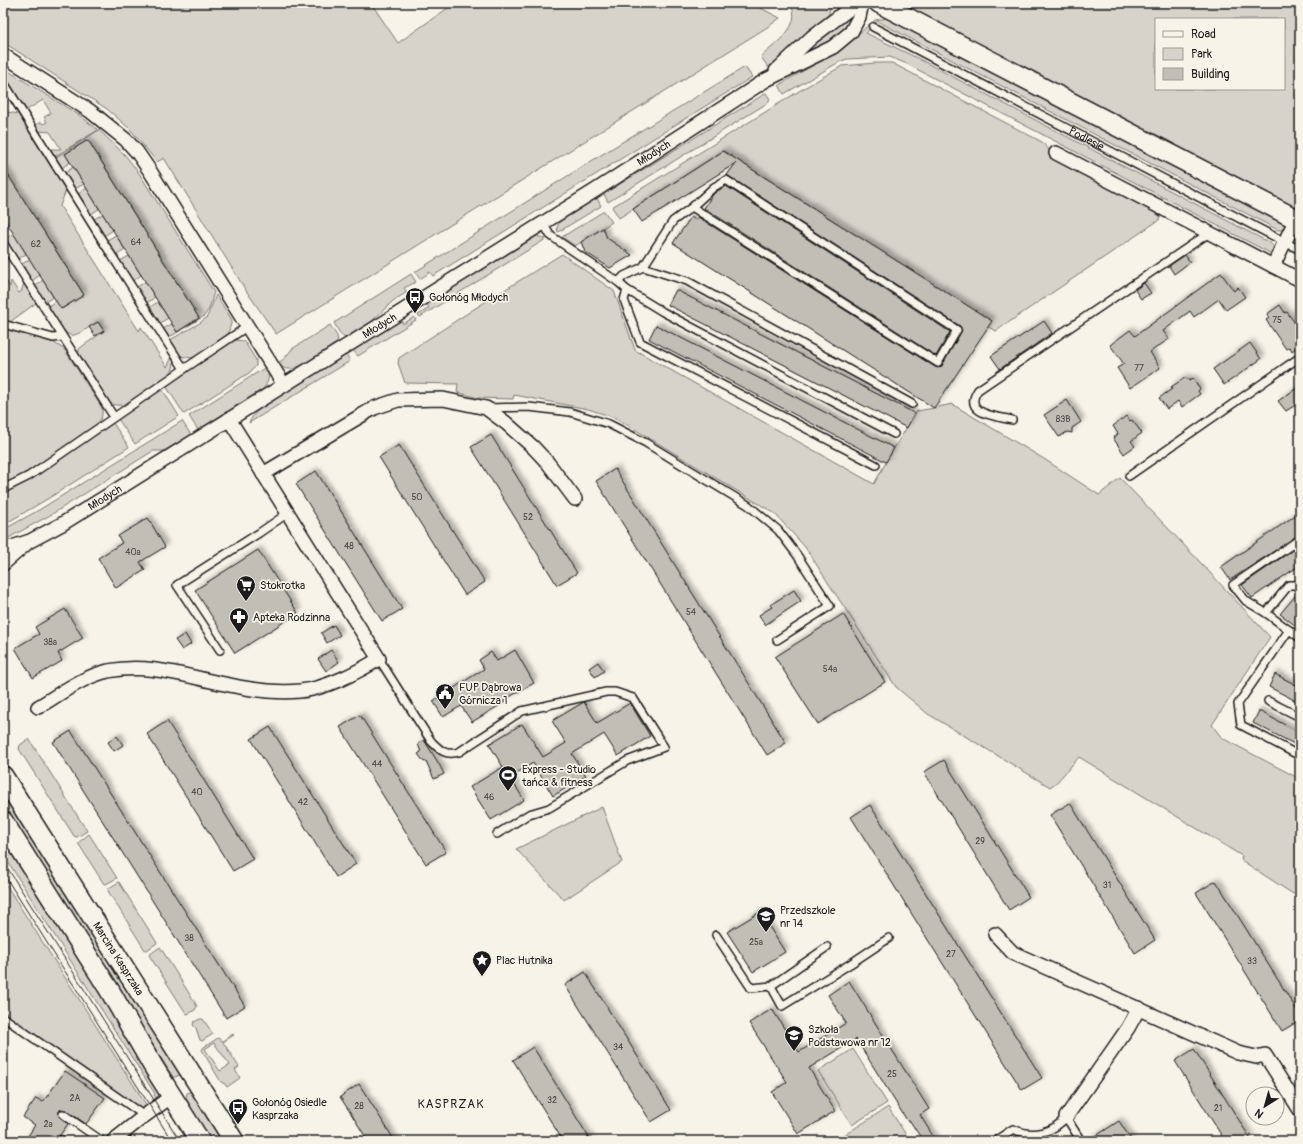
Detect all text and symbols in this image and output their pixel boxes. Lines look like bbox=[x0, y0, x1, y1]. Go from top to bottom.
legend bbox=[1155, 18, 1285, 90]
text: Road bbox=[1191, 27, 1216, 42]
text: Park bbox=[1191, 47, 1212, 62]
text: Building bbox=[1191, 67, 1230, 82]
street label: Podlesie bbox=[1067, 124, 1107, 153]
street label: Młodych bbox=[634, 137, 673, 168]
house number: 64 bbox=[131, 237, 142, 248]
house number: 62 bbox=[31, 239, 41, 250]
bus stop icon: Gołonóg Młodych bbox=[404, 286, 426, 314]
place label: Gołonóg Młodych bbox=[429, 291, 508, 304]
street label: Młodych bbox=[360, 310, 399, 341]
house number: 75 bbox=[1272, 315, 1282, 326]
house number: 77 bbox=[1134, 363, 1144, 374]
house number: 83B bbox=[1056, 414, 1070, 425]
street label: Młodych bbox=[85, 482, 124, 513]
house number: 50 bbox=[411, 492, 423, 503]
house number: 52 bbox=[523, 512, 533, 523]
house number: 48 bbox=[344, 541, 354, 552]
house number: 40a bbox=[125, 547, 141, 558]
supermarket icon: Stokrotka bbox=[235, 574, 257, 602]
place label: Stokrotka bbox=[260, 579, 305, 592]
pharmacy icon: Apteka Rodzinna bbox=[228, 606, 250, 634]
house number: 54 bbox=[686, 607, 697, 618]
place label: Apteka Rodzinna bbox=[253, 611, 330, 624]
house number: 38a bbox=[43, 637, 57, 648]
house number: 54a bbox=[823, 664, 837, 675]
place label: FUP Dąbrowa Górnicza 1 bbox=[459, 681, 521, 707]
public building icon: FUP Dąbrowa Górnicza 1 bbox=[434, 682, 456, 710]
house number: 44 bbox=[372, 759, 383, 770]
place label: Express - Studio tańca & fitness bbox=[521, 763, 596, 789]
sports icon: Express - Studio tańca & fitness bbox=[497, 764, 519, 792]
house number: 40 bbox=[191, 787, 203, 798]
house number: 46 bbox=[484, 792, 494, 803]
house number: 42 bbox=[298, 797, 308, 808]
house number: 29 bbox=[975, 836, 985, 847]
house number: 31 bbox=[1103, 880, 1111, 891]
place label: Przedszkole nr 14 bbox=[780, 904, 836, 930]
school or university icon: Przedszkole nr 14 bbox=[755, 905, 777, 933]
street label: Marcina Kasprzaka bbox=[90, 919, 147, 998]
house number: 38 bbox=[184, 933, 194, 944]
house number: 25a bbox=[749, 937, 763, 948]
place icon: Plac Hutnika bbox=[471, 949, 493, 977]
house number: 27 bbox=[946, 949, 956, 960]
place label: Plac Hutnika bbox=[496, 954, 553, 967]
house number: 33 bbox=[1247, 956, 1257, 967]
place label: Szkoła Podstawowa nr 12 bbox=[808, 1023, 891, 1049]
school or university icon: Szkoła Podstawowa nr 12 bbox=[783, 1024, 805, 1052]
house number: 34 bbox=[613, 1042, 624, 1053]
house number: 25 bbox=[887, 1069, 897, 1080]
north arrow bbox=[1245, 1086, 1285, 1126]
house number: 2A bbox=[70, 1093, 81, 1104]
house number: 32 bbox=[547, 1095, 557, 1106]
place label: Gołonóg Osiedle Kasprzaka bbox=[252, 1096, 327, 1122]
bus stop icon: Gołonóg Osiedle Kasprzaka bbox=[227, 1097, 249, 1125]
district label: KASPRZAK bbox=[418, 1097, 484, 1112]
house number: 28 bbox=[354, 1101, 364, 1112]
house number: 21 bbox=[1214, 1103, 1222, 1114]
text: N bbox=[1252, 1106, 1266, 1121]
house number: 2a bbox=[43, 1119, 53, 1130]

